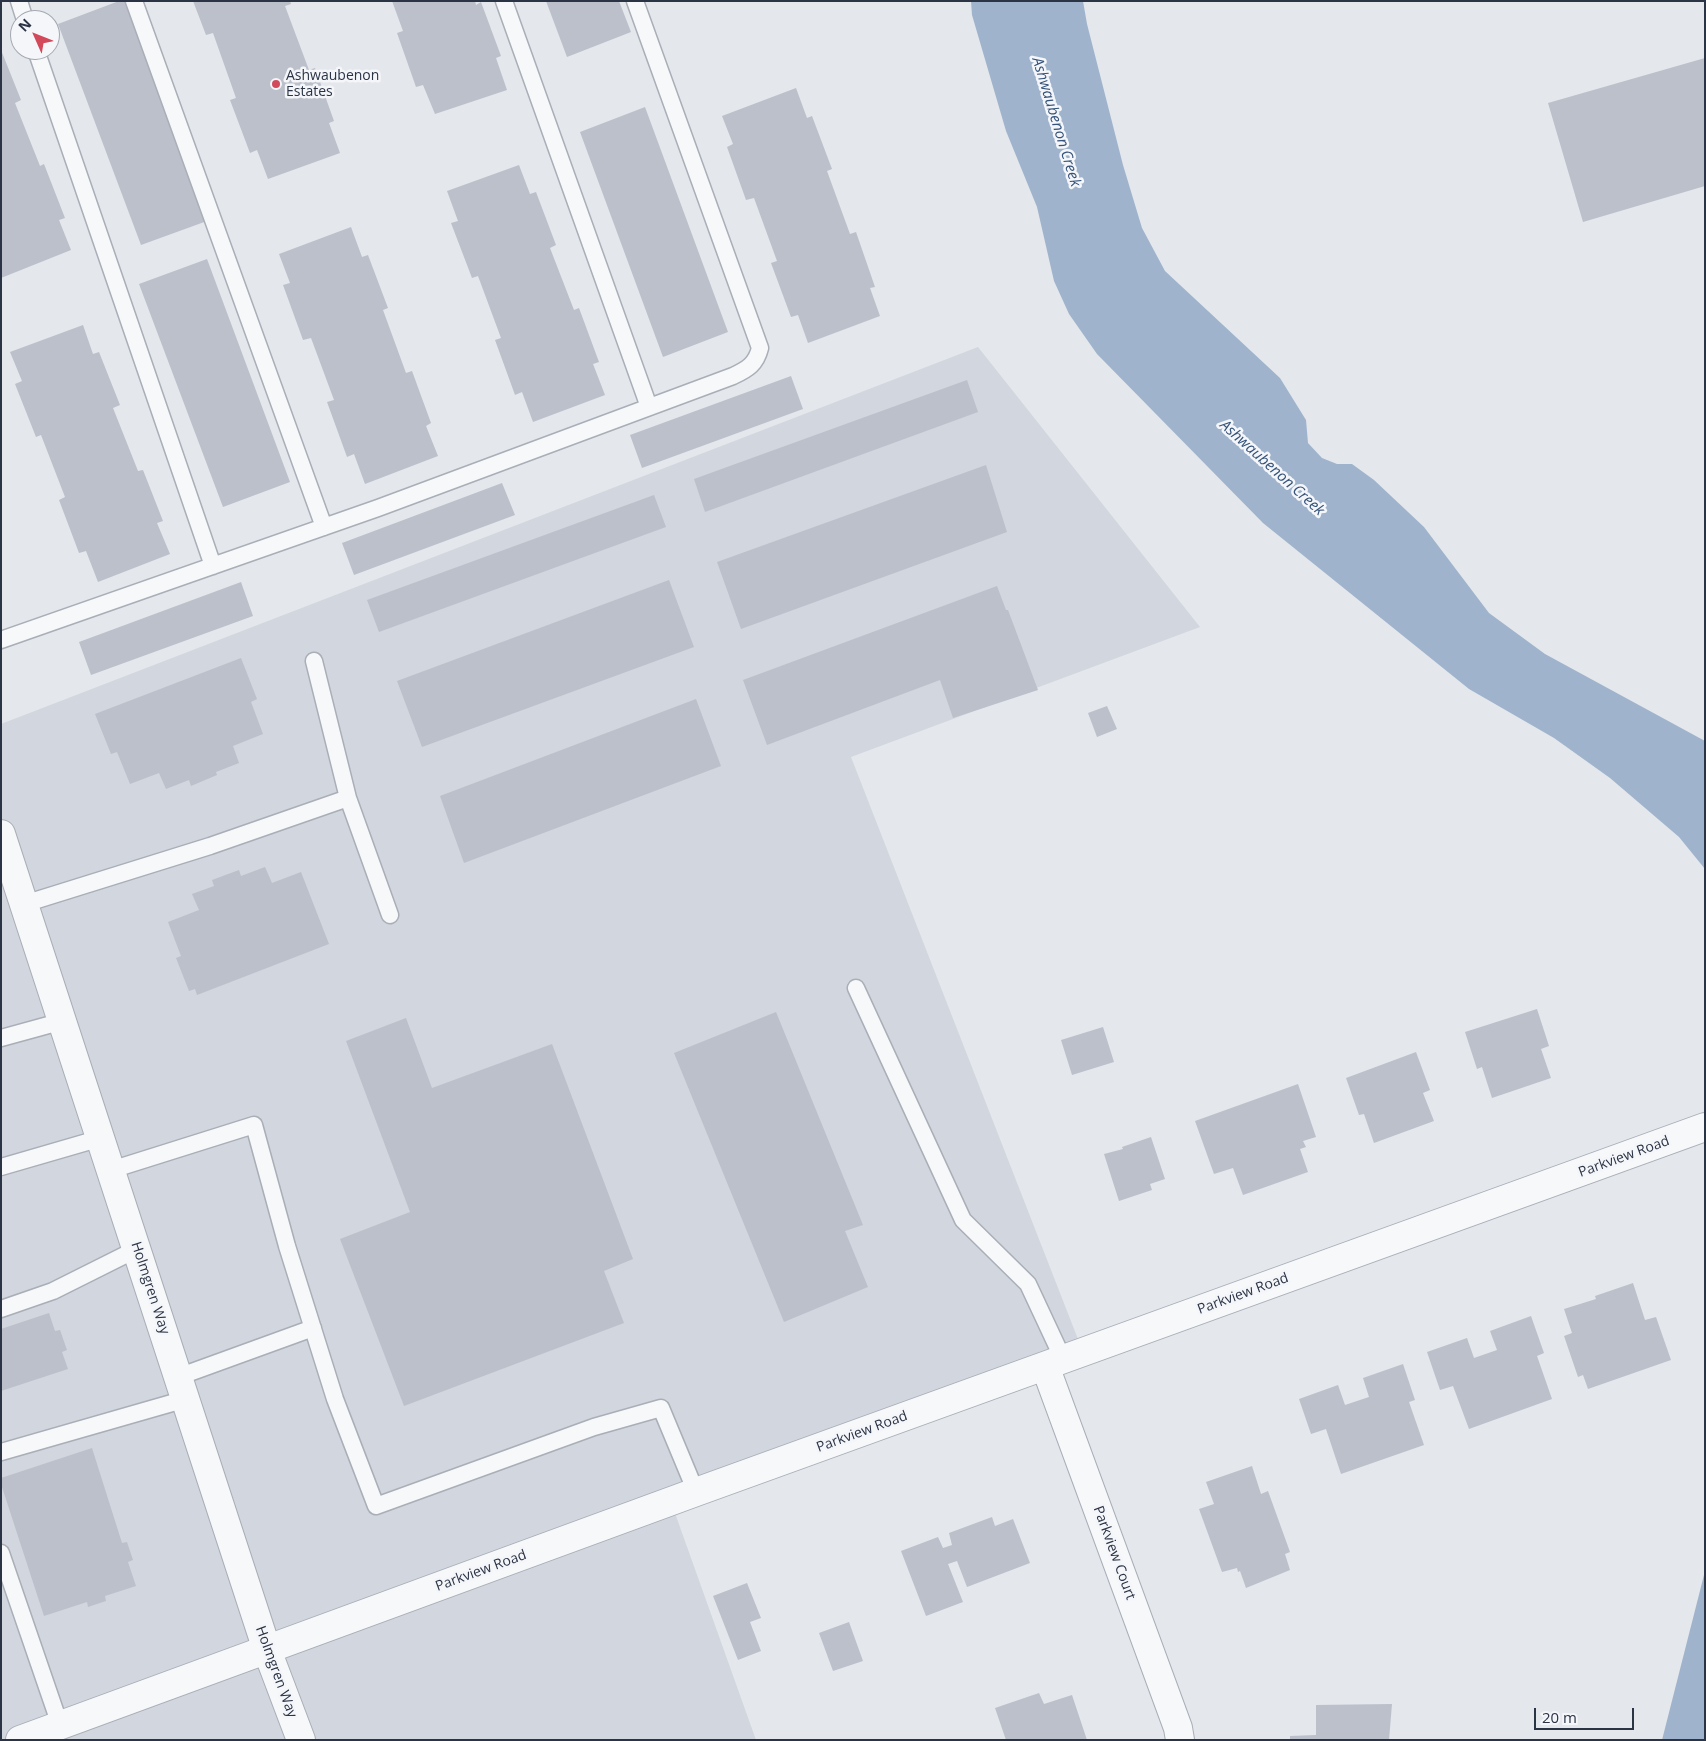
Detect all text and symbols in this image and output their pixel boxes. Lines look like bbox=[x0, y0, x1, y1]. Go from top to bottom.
north arrow bbox=[10, 10, 60, 60]
text: N bbox=[14, 14, 35, 36]
water label: Ashwaubenon Creek bbox=[1028, 55, 1084, 189]
place label: Ashwaubenon Estates bbox=[286, 68, 379, 100]
marker: Ashwaubenon Estates bbox=[270, 78, 282, 90]
water label: Ashwaubenon Creek bbox=[1216, 416, 1328, 520]
street label: Parkview Road bbox=[1576, 1133, 1672, 1181]
street label: Holmgren Way bbox=[127, 1240, 173, 1336]
street label: Parkview Road bbox=[1195, 1270, 1291, 1318]
street label: Parkview Road bbox=[814, 1408, 910, 1456]
street label: Parkview Court bbox=[1089, 1504, 1139, 1602]
street label: Parkview Road bbox=[433, 1547, 529, 1595]
street label: Holmgren Way bbox=[252, 1624, 300, 1720]
scale bar bbox=[1536, 1698, 1636, 1730]
text: 20 m bbox=[1542, 1707, 1577, 1727]

